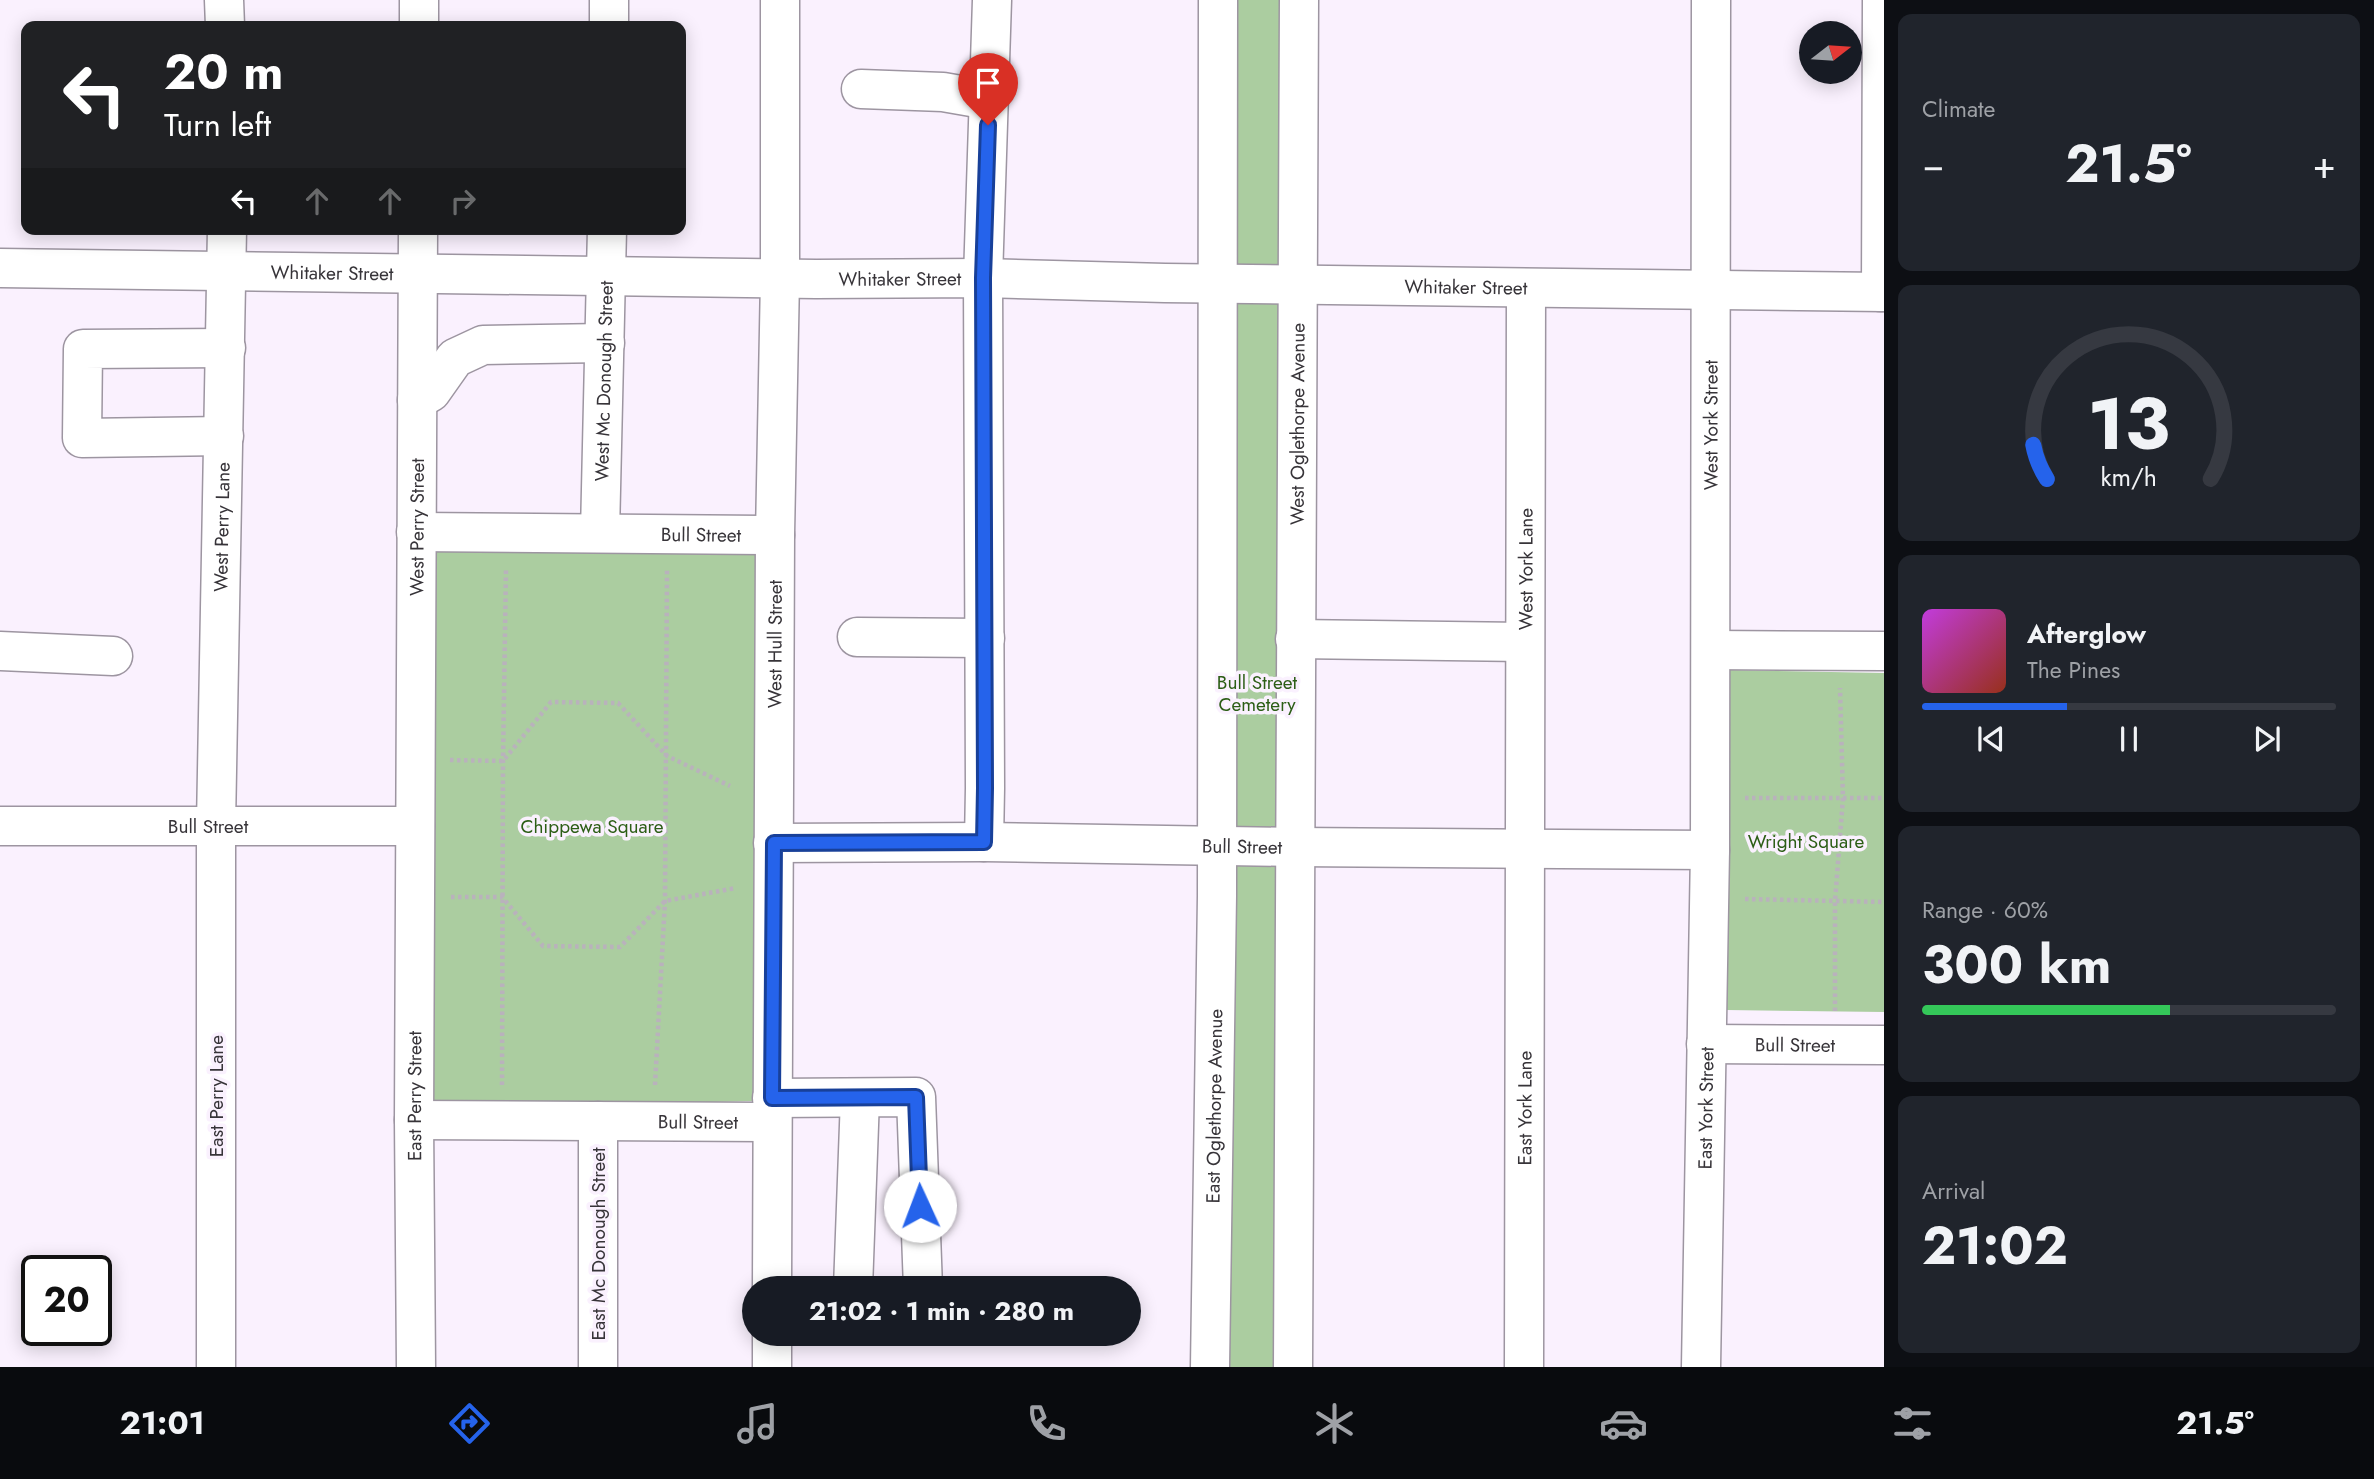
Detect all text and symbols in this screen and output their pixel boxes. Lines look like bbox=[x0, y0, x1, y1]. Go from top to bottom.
north arrow bbox=[1799, 21, 1862, 84]
map controls bbox=[1799, 21, 1862, 84]
text: 20 m bbox=[164, 37, 283, 107]
icon: left bbox=[49, 49, 140, 140]
pin bbox=[958, 53, 1018, 125]
icon: arrive bbox=[969, 64, 1007, 102]
text: Climate bbox=[1922, 92, 1995, 126]
text: Turn left bbox=[164, 102, 271, 148]
text: 21.5° bbox=[2065, 126, 2192, 202]
text: − bbox=[1922, 137, 1944, 192]
text: + bbox=[2313, 137, 2336, 192]
icon: left bbox=[225, 182, 263, 220]
icon: ahead bbox=[298, 182, 336, 220]
icon: ahead bbox=[371, 182, 409, 220]
icon: right bbox=[444, 182, 482, 220]
street label: Whitaker Street bbox=[270, 259, 394, 287]
street label: Whitaker Street bbox=[838, 265, 962, 293]
street label: Whitaker Street bbox=[1404, 273, 1528, 302]
street label: West Mc Donough Street bbox=[588, 280, 620, 482]
street label: West Oglethorpe Avenue bbox=[1284, 323, 1312, 525]
street label: West York Street bbox=[1697, 360, 1725, 490]
text: 13 bbox=[2088, 371, 2170, 476]
street label: West Perry Street bbox=[403, 458, 431, 596]
text: km/h bbox=[2101, 459, 2157, 495]
street label: West Perry Lane bbox=[207, 462, 237, 592]
street label: West York Lane bbox=[1512, 508, 1540, 630]
street label: Bull Street bbox=[661, 521, 742, 549]
street label: West Hull Street bbox=[761, 579, 789, 708]
text: Afterglow bbox=[2027, 615, 2146, 653]
text: The Pines bbox=[2027, 653, 2120, 687]
park label: Bull Street Cemetery bbox=[1217, 669, 1298, 718]
icon: previous bbox=[1972, 720, 2010, 758]
icon: pause bbox=[2110, 720, 2148, 758]
icon: next bbox=[2248, 720, 2286, 758]
street label: Bull Street bbox=[168, 813, 249, 840]
park label: Chippewa Square bbox=[520, 813, 664, 840]
park label: Wright Square bbox=[1748, 828, 1864, 855]
street label: Bull Street bbox=[1202, 833, 1283, 861]
text: Range · 60% bbox=[1922, 893, 2048, 927]
text: 300 km bbox=[1922, 927, 2111, 1003]
street label: East Oglethorpe Avenue bbox=[1199, 1008, 1229, 1204]
street label: East Perry Street bbox=[401, 1030, 428, 1161]
street label: Bull Street bbox=[1755, 1031, 1836, 1059]
street label: East Perry Lane bbox=[203, 1035, 230, 1157]
street label: East York Street bbox=[1691, 1046, 1721, 1170]
street label: East York Lane bbox=[1511, 1050, 1539, 1165]
street label: Bull Street bbox=[658, 1108, 739, 1136]
street label: East Mc Donough Street bbox=[585, 1147, 612, 1341]
position arrow bbox=[883, 1169, 957, 1243]
text: Arrival bbox=[1922, 1174, 1985, 1208]
text: 21:02 bbox=[1922, 1208, 2068, 1284]
speed limit sign: 20 bbox=[21, 1255, 112, 1346]
text: 21:02 · 1 min · 280 m bbox=[809, 1292, 1074, 1330]
icon: directions bbox=[445, 1399, 494, 1448]
icon: music bbox=[733, 1399, 782, 1448]
icon: phone bbox=[1022, 1399, 1071, 1448]
icon: climate bbox=[1310, 1399, 1359, 1448]
icon: car bbox=[1599, 1399, 1648, 1448]
icon: filters bbox=[1888, 1399, 1937, 1448]
text: 21:01 bbox=[120, 1400, 205, 1446]
text: 21.5° bbox=[2176, 1400, 2254, 1446]

